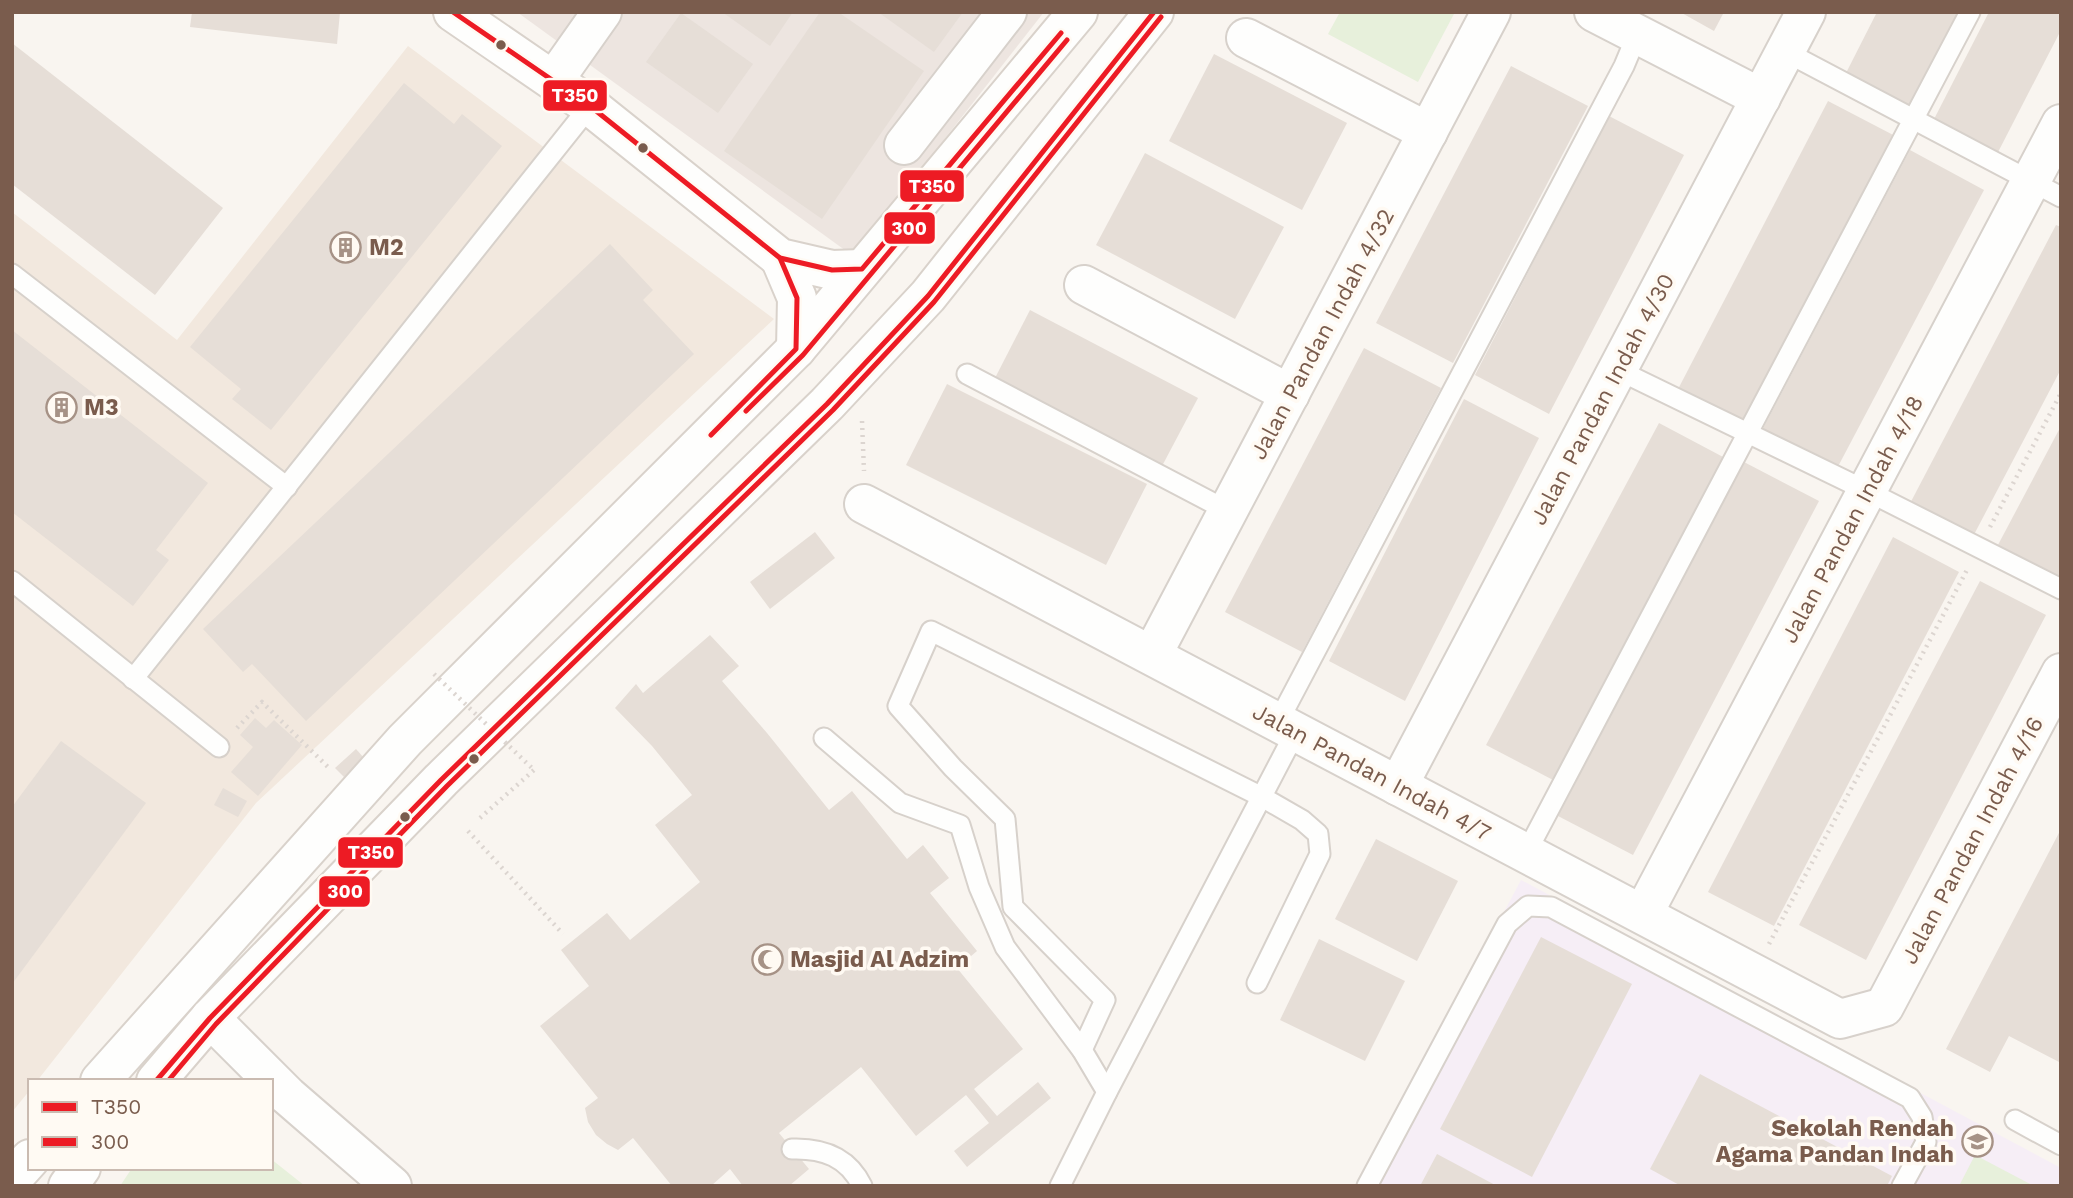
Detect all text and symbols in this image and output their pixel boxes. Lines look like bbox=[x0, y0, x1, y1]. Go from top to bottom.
unlabelled marker bbox=[494, 38, 508, 52]
line badge: T350 bbox=[542, 79, 608, 112]
text: T350 bbox=[552, 84, 599, 107]
unlabelled marker bbox=[636, 141, 650, 155]
line badge: T350 bbox=[899, 169, 965, 203]
text: T350 bbox=[909, 175, 956, 198]
street label: Jalan Pandan Indah 4/32 bbox=[1245, 204, 1400, 464]
line badge: 300 bbox=[883, 211, 936, 245]
text: 300 bbox=[891, 217, 927, 240]
building icon: M2 bbox=[329, 230, 363, 264]
place label: M2 bbox=[369, 234, 404, 261]
street label: Jalan Pandan Indah 4/30 bbox=[1525, 269, 1680, 530]
building icon: M3 bbox=[44, 390, 78, 424]
street label: Jalan Pandan Indah 4/18 bbox=[1776, 391, 1929, 648]
place label: M3 bbox=[84, 394, 119, 421]
street label: Jalan Pandan Indah 4/7 bbox=[1248, 698, 1496, 847]
street label: Jalan Pandan Indah 4/16 bbox=[1896, 712, 2049, 968]
unlabelled marker bbox=[467, 752, 481, 766]
unlabelled marker bbox=[398, 810, 412, 824]
line badge: T350 bbox=[337, 836, 404, 869]
text: T350 bbox=[348, 841, 395, 864]
line badge: 300 bbox=[318, 875, 371, 908]
text: 300 bbox=[327, 880, 363, 903]
mosque icon: Masjid Al Adzim bbox=[750, 942, 784, 976]
place label: Masjid Al Adzim bbox=[790, 946, 969, 973]
legend bbox=[28, 1079, 273, 1170]
text: T350 bbox=[91, 1094, 141, 1119]
place label: Sekolah Rendah Agama Pandan Indah bbox=[1716, 1115, 1954, 1168]
school or university icon: Sekolah Rendah Agama Pandan Indah bbox=[1960, 1124, 1994, 1158]
text: 300 bbox=[91, 1129, 129, 1154]

